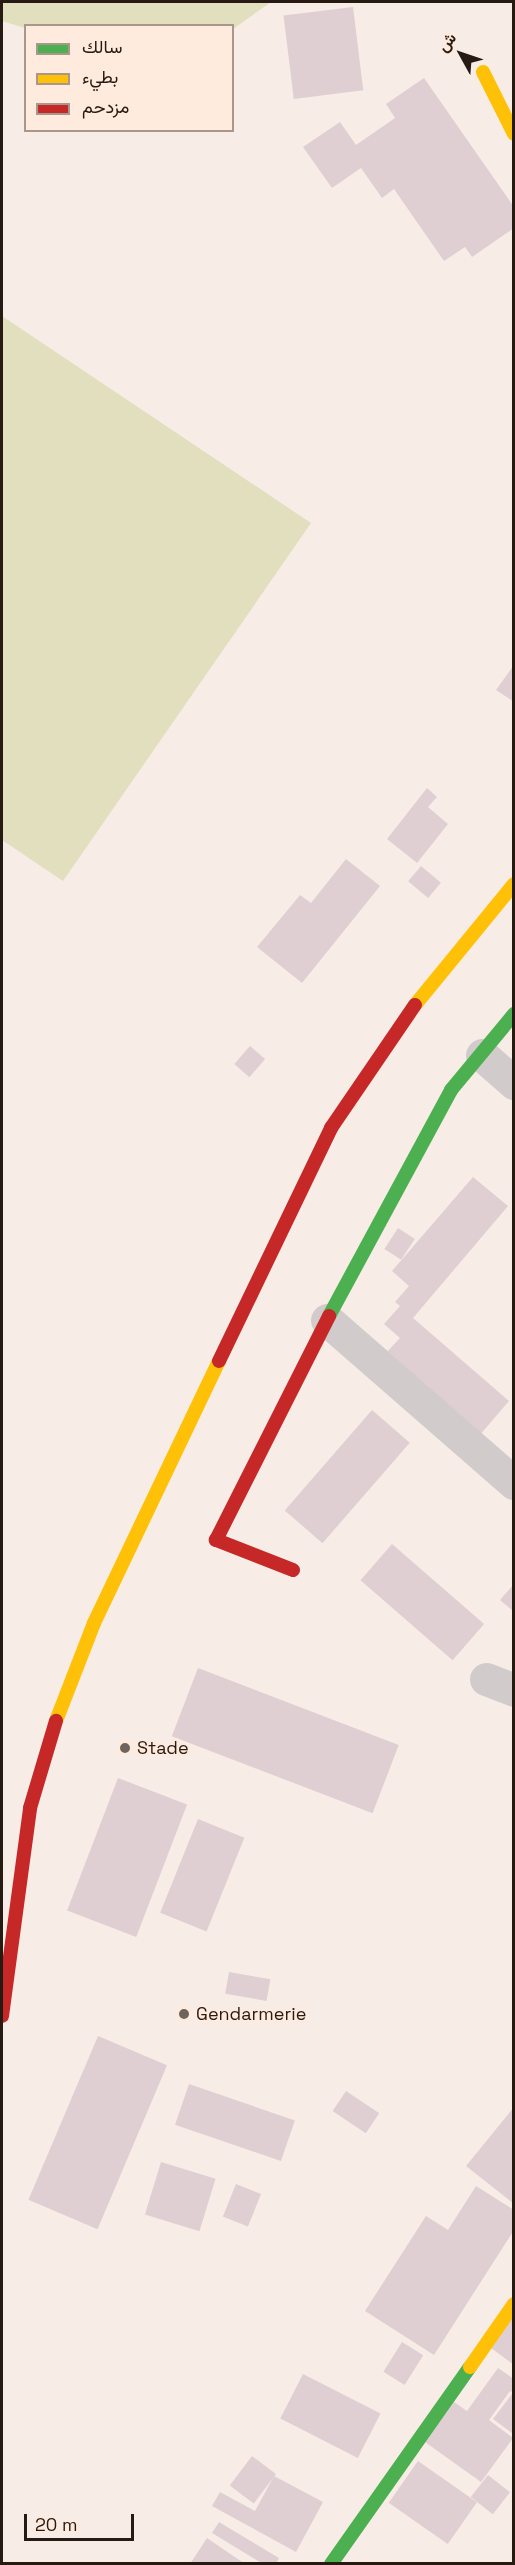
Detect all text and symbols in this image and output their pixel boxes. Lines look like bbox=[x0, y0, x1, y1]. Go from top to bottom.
legend bbox=[24, 24, 234, 132]
north arrow bbox=[431, 24, 491, 84]
text: ش bbox=[433, 28, 461, 56]
text: سالك bbox=[82, 35, 122, 58]
text: بطيء bbox=[82, 65, 118, 88]
text: مزدحم bbox=[82, 95, 129, 118]
place label: Stade bbox=[137, 1737, 189, 1759]
marker: Stade bbox=[118, 1741, 132, 1755]
place label: Gendarmerie bbox=[196, 2003, 306, 2025]
marker: Gendarmerie bbox=[177, 2007, 191, 2021]
scale bar bbox=[27, 2502, 136, 2540]
text: 20 m bbox=[35, 2513, 78, 2536]

